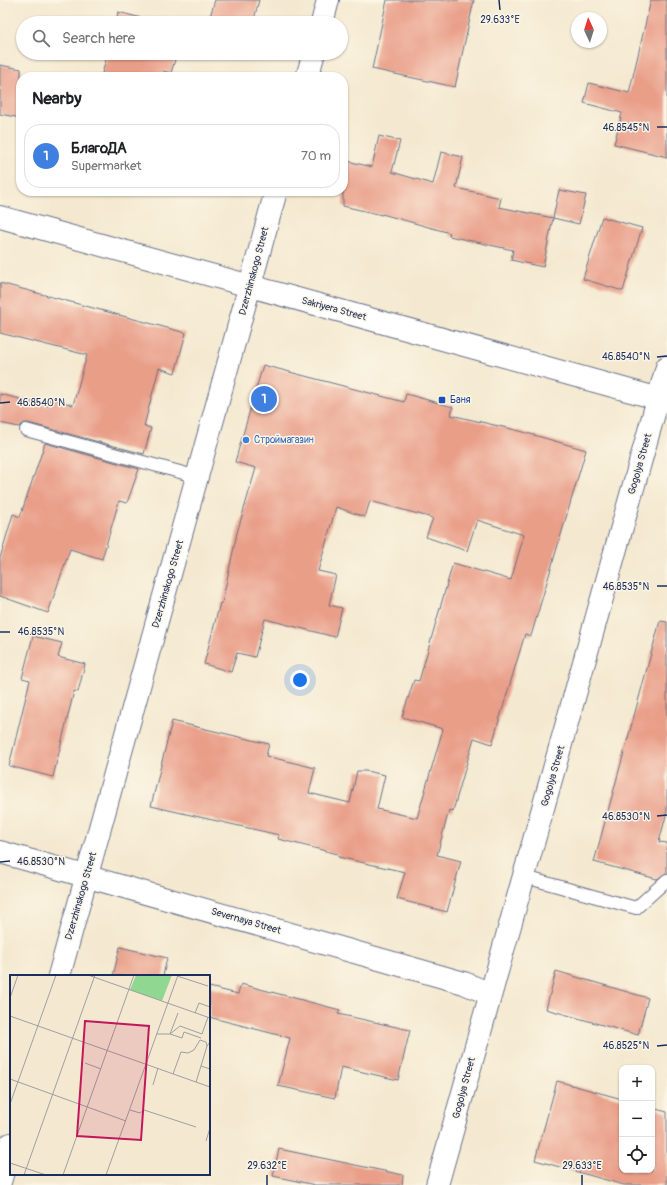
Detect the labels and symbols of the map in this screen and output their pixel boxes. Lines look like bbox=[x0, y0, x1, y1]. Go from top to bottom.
north arrow bbox=[571, 12, 607, 48]
text: 29.633°E bbox=[480, 14, 520, 26]
text: 46.8545°N bbox=[603, 122, 650, 134]
street label: Dzerzhinskogo Street bbox=[236, 225, 272, 316]
street label: Sakriyera Street bbox=[300, 295, 369, 324]
text: 46.8540°N bbox=[602, 351, 650, 363]
pin: 1 bbox=[251, 384, 277, 414]
place label: Баня bbox=[450, 394, 471, 406]
marker: Баня bbox=[437, 395, 447, 405]
text: 46.8540°N bbox=[17, 397, 65, 409]
street label: Gogolya Street bbox=[626, 431, 655, 496]
place label: Строймагазин bbox=[254, 434, 314, 446]
marker: Строймагазин bbox=[241, 435, 251, 445]
street label: Dzerzhinskogo Street bbox=[150, 538, 187, 629]
text: 46.8535°N bbox=[603, 581, 649, 593]
text: 46.8535°N bbox=[18, 626, 64, 638]
your location bbox=[290, 670, 310, 690]
street label: Gogolya Street bbox=[539, 743, 568, 808]
text: 46.8530°N bbox=[602, 811, 650, 823]
street label: Dzerzhinskogo Street bbox=[63, 850, 100, 941]
text: 46.8530°N bbox=[17, 856, 65, 868]
street label: Severnaya Street bbox=[210, 905, 283, 937]
inset map bbox=[10, 975, 210, 1175]
text: 46.8525°N bbox=[603, 1040, 649, 1052]
street label: Gogolya Street bbox=[450, 1055, 478, 1120]
text: 29.632°E bbox=[247, 1160, 287, 1172]
text: 29.633°E bbox=[562, 1160, 602, 1172]

